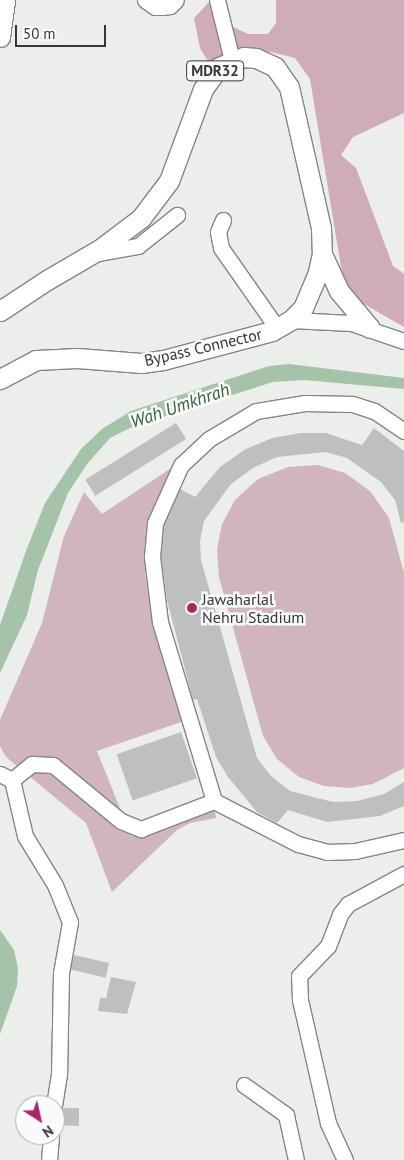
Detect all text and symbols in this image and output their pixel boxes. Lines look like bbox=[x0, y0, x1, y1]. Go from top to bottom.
scale bar bbox=[18, 15, 109, 47]
text: 50 m bbox=[23, 24, 56, 43]
road number: MDR32 bbox=[185, 58, 245, 84]
street label: Bypass Connector bbox=[142, 324, 264, 370]
water label: Wah Umkhrah bbox=[128, 379, 232, 433]
place label: Jawaharlal Nehru Stadium bbox=[202, 589, 304, 627]
marker: Jawaharlal Nehru Stadium bbox=[186, 602, 198, 614]
north arrow bbox=[15, 1095, 65, 1145]
text: N bbox=[39, 1121, 57, 1141]

